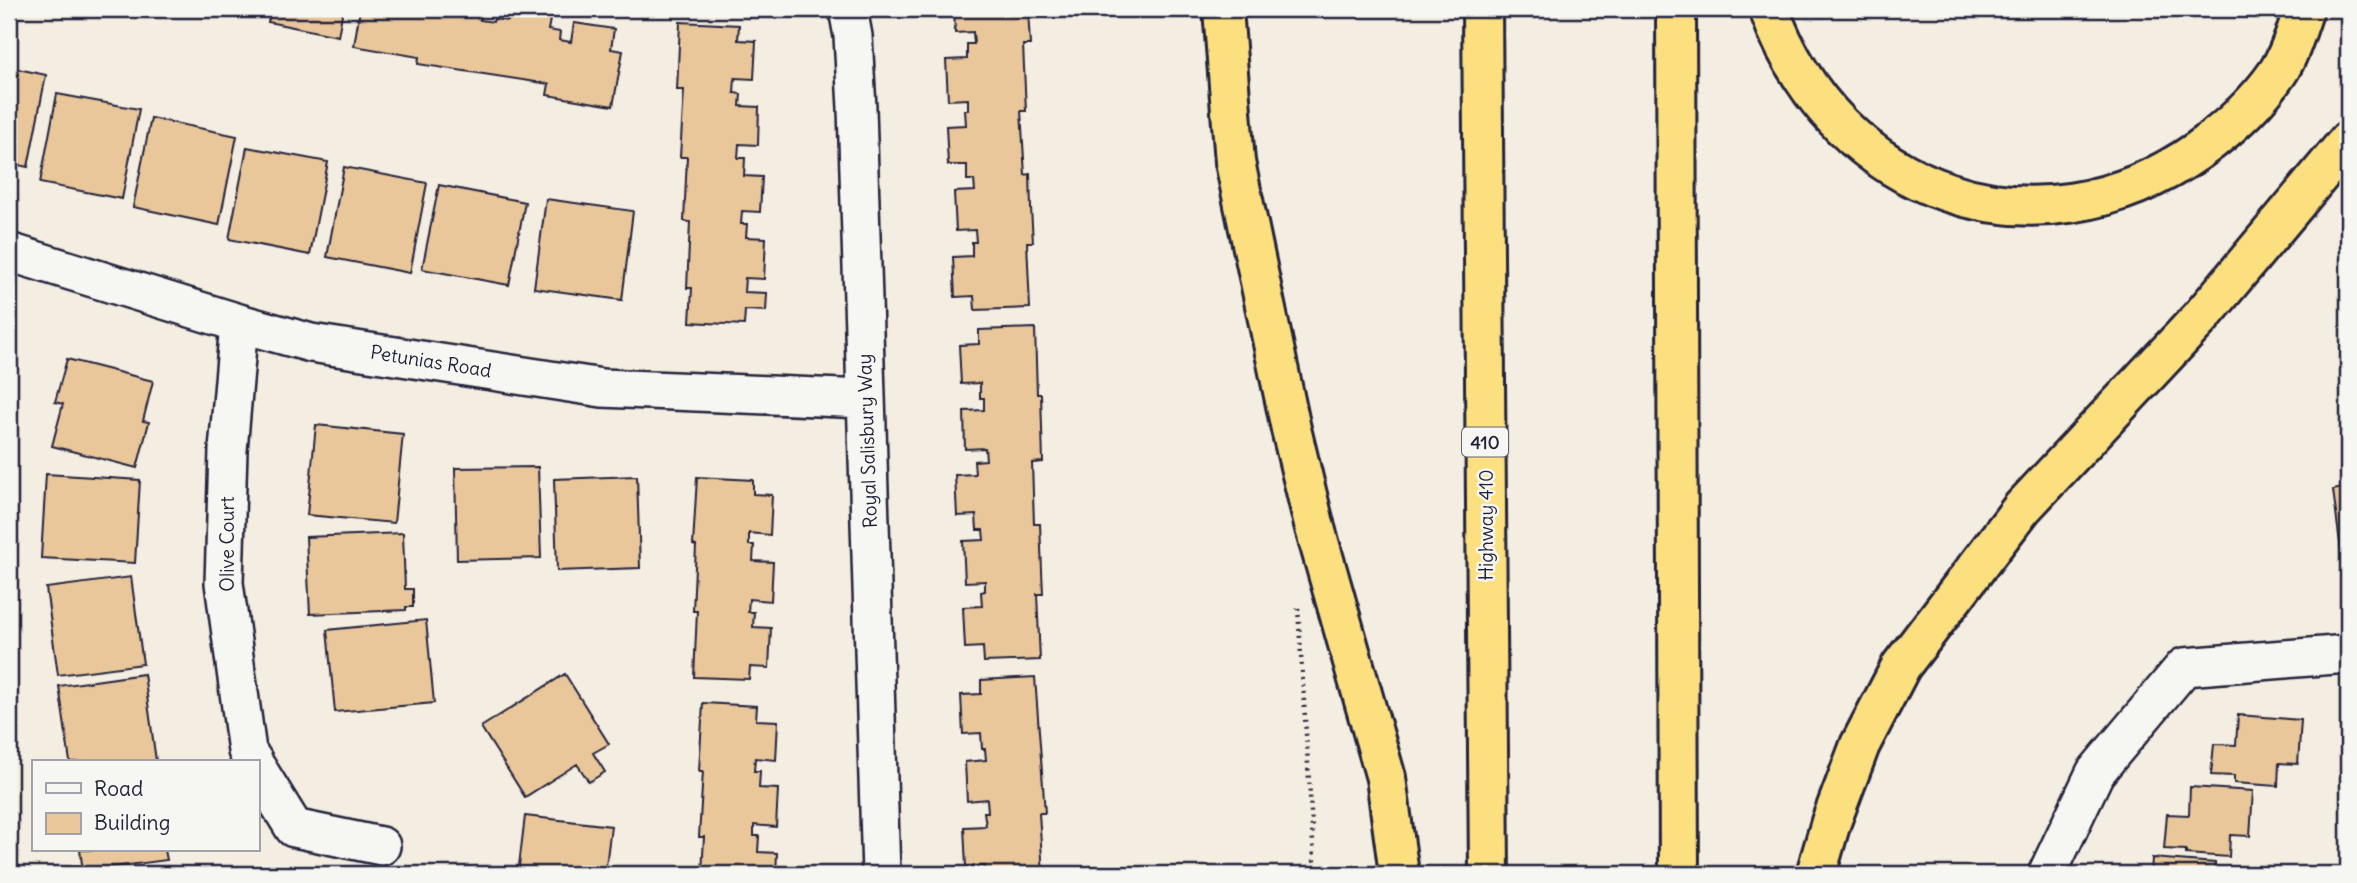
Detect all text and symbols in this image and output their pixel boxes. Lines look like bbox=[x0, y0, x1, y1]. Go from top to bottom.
street label: Petunias Road bbox=[369, 340, 493, 382]
street label: Royal Salisbury Way bbox=[852, 353, 882, 529]
road number: 410 bbox=[1462, 428, 1508, 457]
street label: Highway 410 bbox=[1474, 469, 1498, 581]
street label: Olive Court bbox=[215, 496, 239, 592]
legend bbox=[32, 760, 259, 852]
text: Road bbox=[94, 775, 143, 802]
text: Building bbox=[94, 809, 170, 836]

